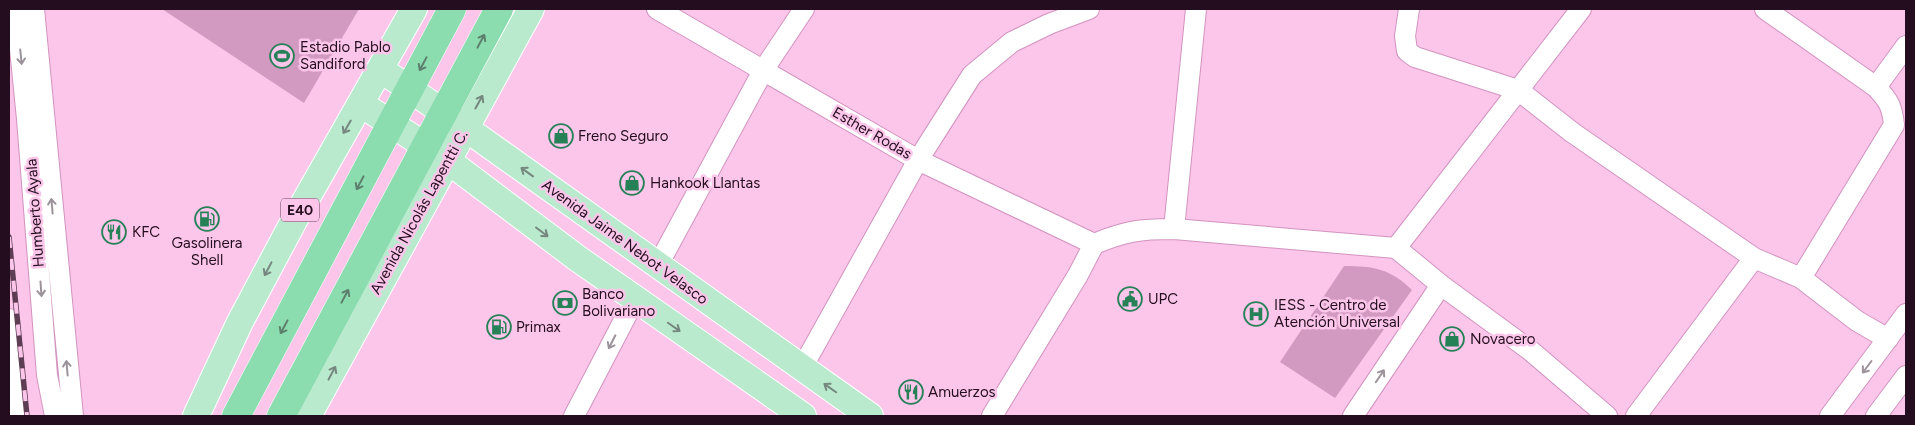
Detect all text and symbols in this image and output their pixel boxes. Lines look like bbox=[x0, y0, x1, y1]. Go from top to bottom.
one-way arrow bbox=[476, 34, 486, 49]
place label: Estadio Pablo Sandiford bbox=[300, 38, 391, 73]
sports icon: Estadio Pablo Sandiford bbox=[269, 43, 295, 69]
one-way arrow bbox=[16, 49, 26, 65]
one-way arrow bbox=[418, 57, 428, 72]
one-way arrow bbox=[475, 95, 484, 110]
street label: Esther Rodas bbox=[829, 103, 915, 163]
one-way arrow bbox=[342, 120, 352, 135]
shop icon: Freno Seguro bbox=[548, 123, 574, 149]
street label: Avenida Nicolás Lapentti C. bbox=[366, 127, 472, 297]
place label: Freno Seguro bbox=[578, 127, 669, 145]
street label: Humberto Ayala bbox=[22, 158, 48, 268]
one-way arrow bbox=[520, 167, 534, 177]
shop icon: Hankook Llantas bbox=[619, 170, 645, 196]
place label: Hankook Llantas bbox=[650, 174, 760, 192]
one-way arrow bbox=[355, 175, 364, 190]
street label: Avenida Jaime Nebot Velasco bbox=[539, 176, 712, 308]
one-way arrow bbox=[48, 198, 57, 214]
road number: E40 bbox=[281, 198, 319, 222]
fuel station icon: Gasolinera Shell bbox=[194, 206, 220, 232]
restaurant icon: KFC bbox=[101, 219, 127, 245]
place label: KFC bbox=[132, 223, 160, 241]
one-way arrow bbox=[535, 227, 549, 237]
place label: Gasolinera Shell bbox=[172, 234, 242, 269]
one-way arrow bbox=[263, 262, 273, 277]
one-way arrow bbox=[36, 281, 45, 297]
place label: Banco Bolivariano bbox=[582, 285, 655, 320]
public building icon: UPC bbox=[1117, 286, 1143, 312]
one-way arrow bbox=[341, 289, 350, 304]
bank icon: Banco Bolivariano bbox=[552, 290, 578, 316]
place label: UPC bbox=[1148, 290, 1178, 308]
place label: IESS - Centro de Atención Universal bbox=[1274, 296, 1400, 331]
hospital icon: IESS - Centro de Atención Universal bbox=[1243, 301, 1269, 327]
fuel station icon: Primax bbox=[486, 314, 512, 340]
place label: Primax bbox=[516, 318, 561, 336]
one-way arrow bbox=[279, 319, 289, 334]
one-way arrow bbox=[667, 322, 681, 332]
shop icon: Novacero bbox=[1439, 326, 1465, 352]
place label: Novacero bbox=[1470, 330, 1536, 348]
one-way arrow bbox=[607, 334, 616, 349]
one-way arrow bbox=[62, 360, 72, 376]
one-way arrow bbox=[1861, 360, 1872, 373]
one-way arrow bbox=[327, 367, 337, 381]
one-way arrow bbox=[1375, 369, 1385, 383]
restaurant icon: Amuerzos bbox=[898, 379, 924, 405]
one-way arrow bbox=[823, 383, 837, 393]
place label: Amuerzos bbox=[928, 383, 996, 401]

